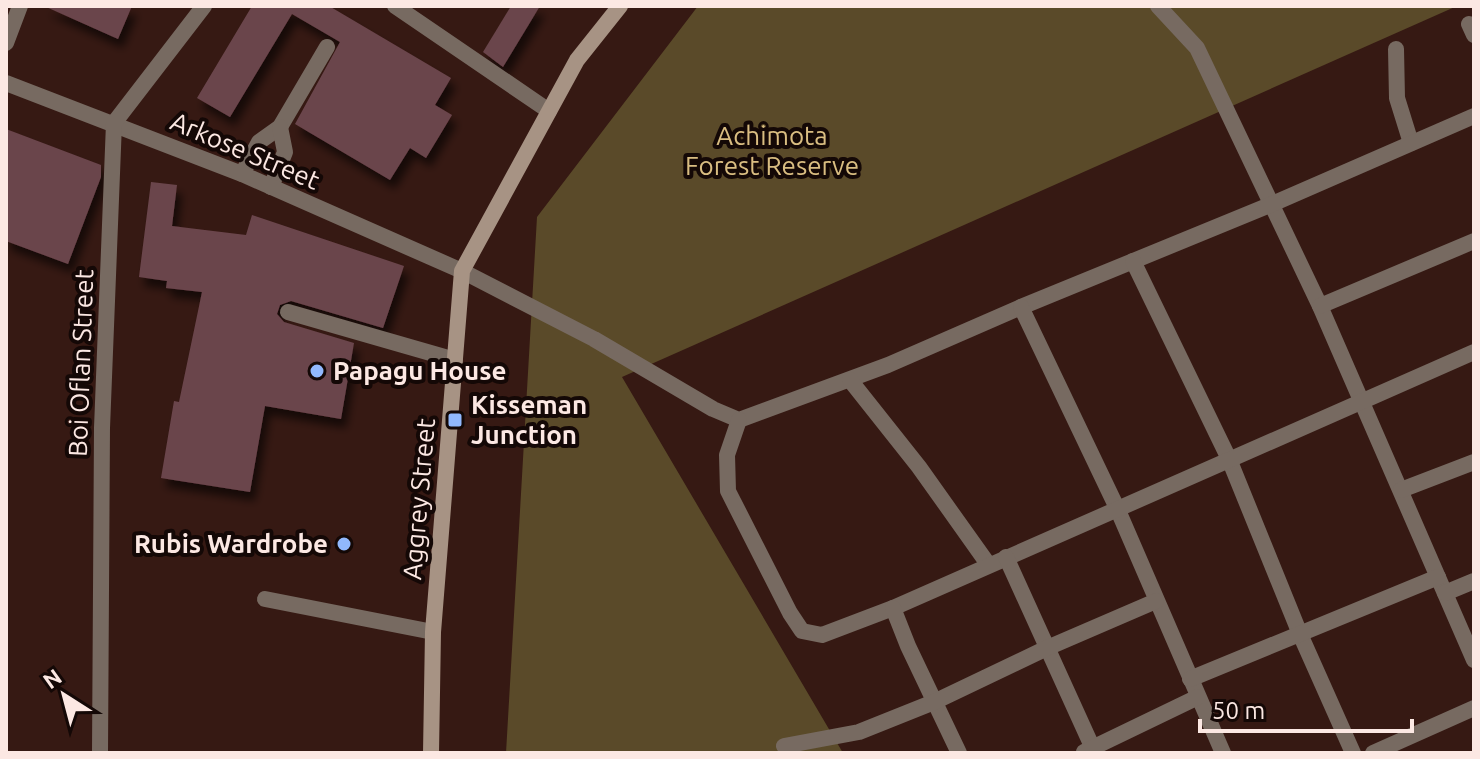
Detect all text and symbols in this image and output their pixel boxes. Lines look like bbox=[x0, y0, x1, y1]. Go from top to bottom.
street label: Arkose Street bbox=[166, 106, 324, 195]
park label: Achimota Forest Reserve bbox=[685, 121, 859, 180]
street label: Boi Oflan Street bbox=[63, 269, 98, 457]
place label: Papagu House bbox=[333, 356, 506, 385]
marker: Papagu House bbox=[308, 362, 326, 380]
place label: Kisseman Junction bbox=[471, 390, 587, 449]
marker: Kisseman Junction bbox=[446, 411, 464, 429]
street label: Aggrey Street bbox=[397, 417, 440, 581]
place label: Rubis Wardrobe bbox=[134, 529, 328, 558]
marker: Rubis Wardrobe bbox=[335, 535, 353, 553]
north arrow bbox=[24, 655, 104, 735]
text: N bbox=[38, 663, 66, 693]
scale bar bbox=[1200, 683, 1412, 733]
text: 50 m bbox=[1212, 697, 1265, 724]

